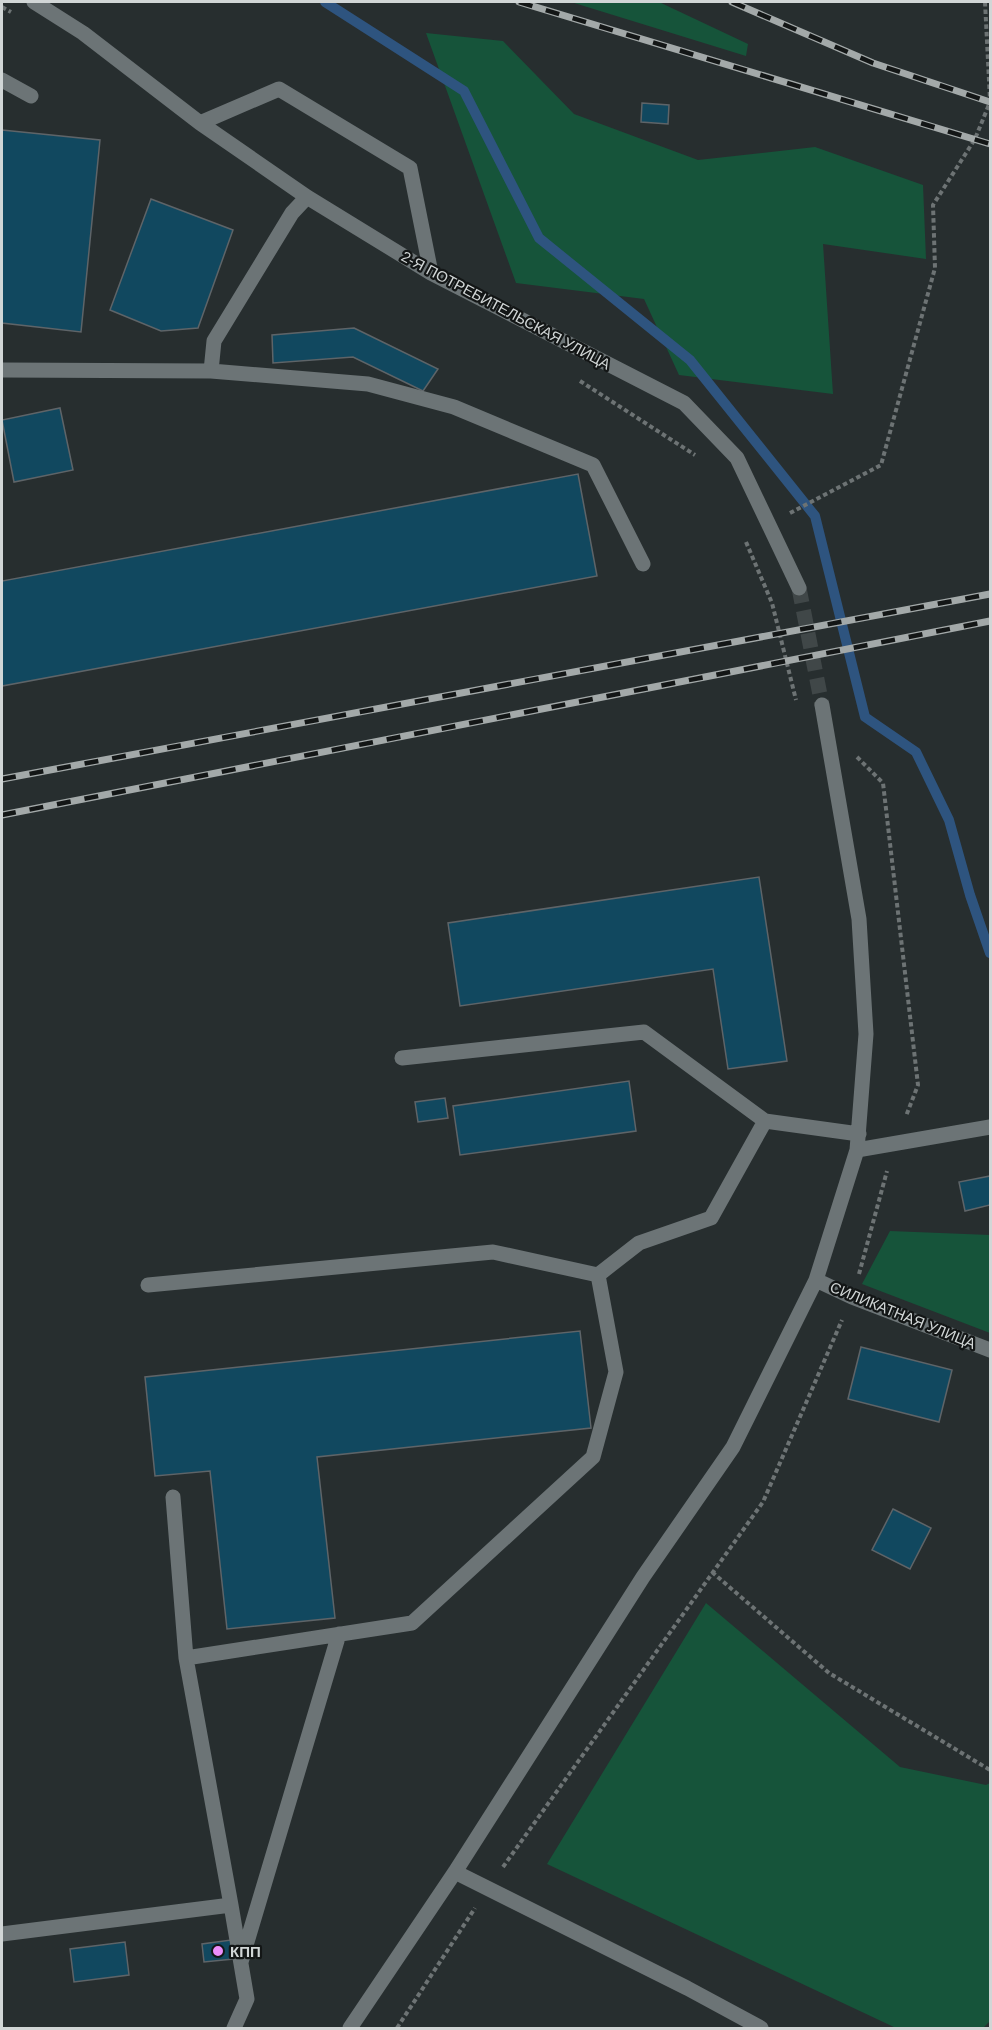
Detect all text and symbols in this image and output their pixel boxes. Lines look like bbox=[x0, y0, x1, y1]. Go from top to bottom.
street label: 2-Я ПОТРЕБИТЕЛЬСКАЯ УЛИЦА bbox=[399, 247, 613, 373]
street label: СИЛИКАТНАЯ УЛИЦА bbox=[828, 1278, 978, 1352]
place label: КПП bbox=[230, 1943, 261, 1960]
marker: КПП bbox=[211, 1944, 225, 1958]

